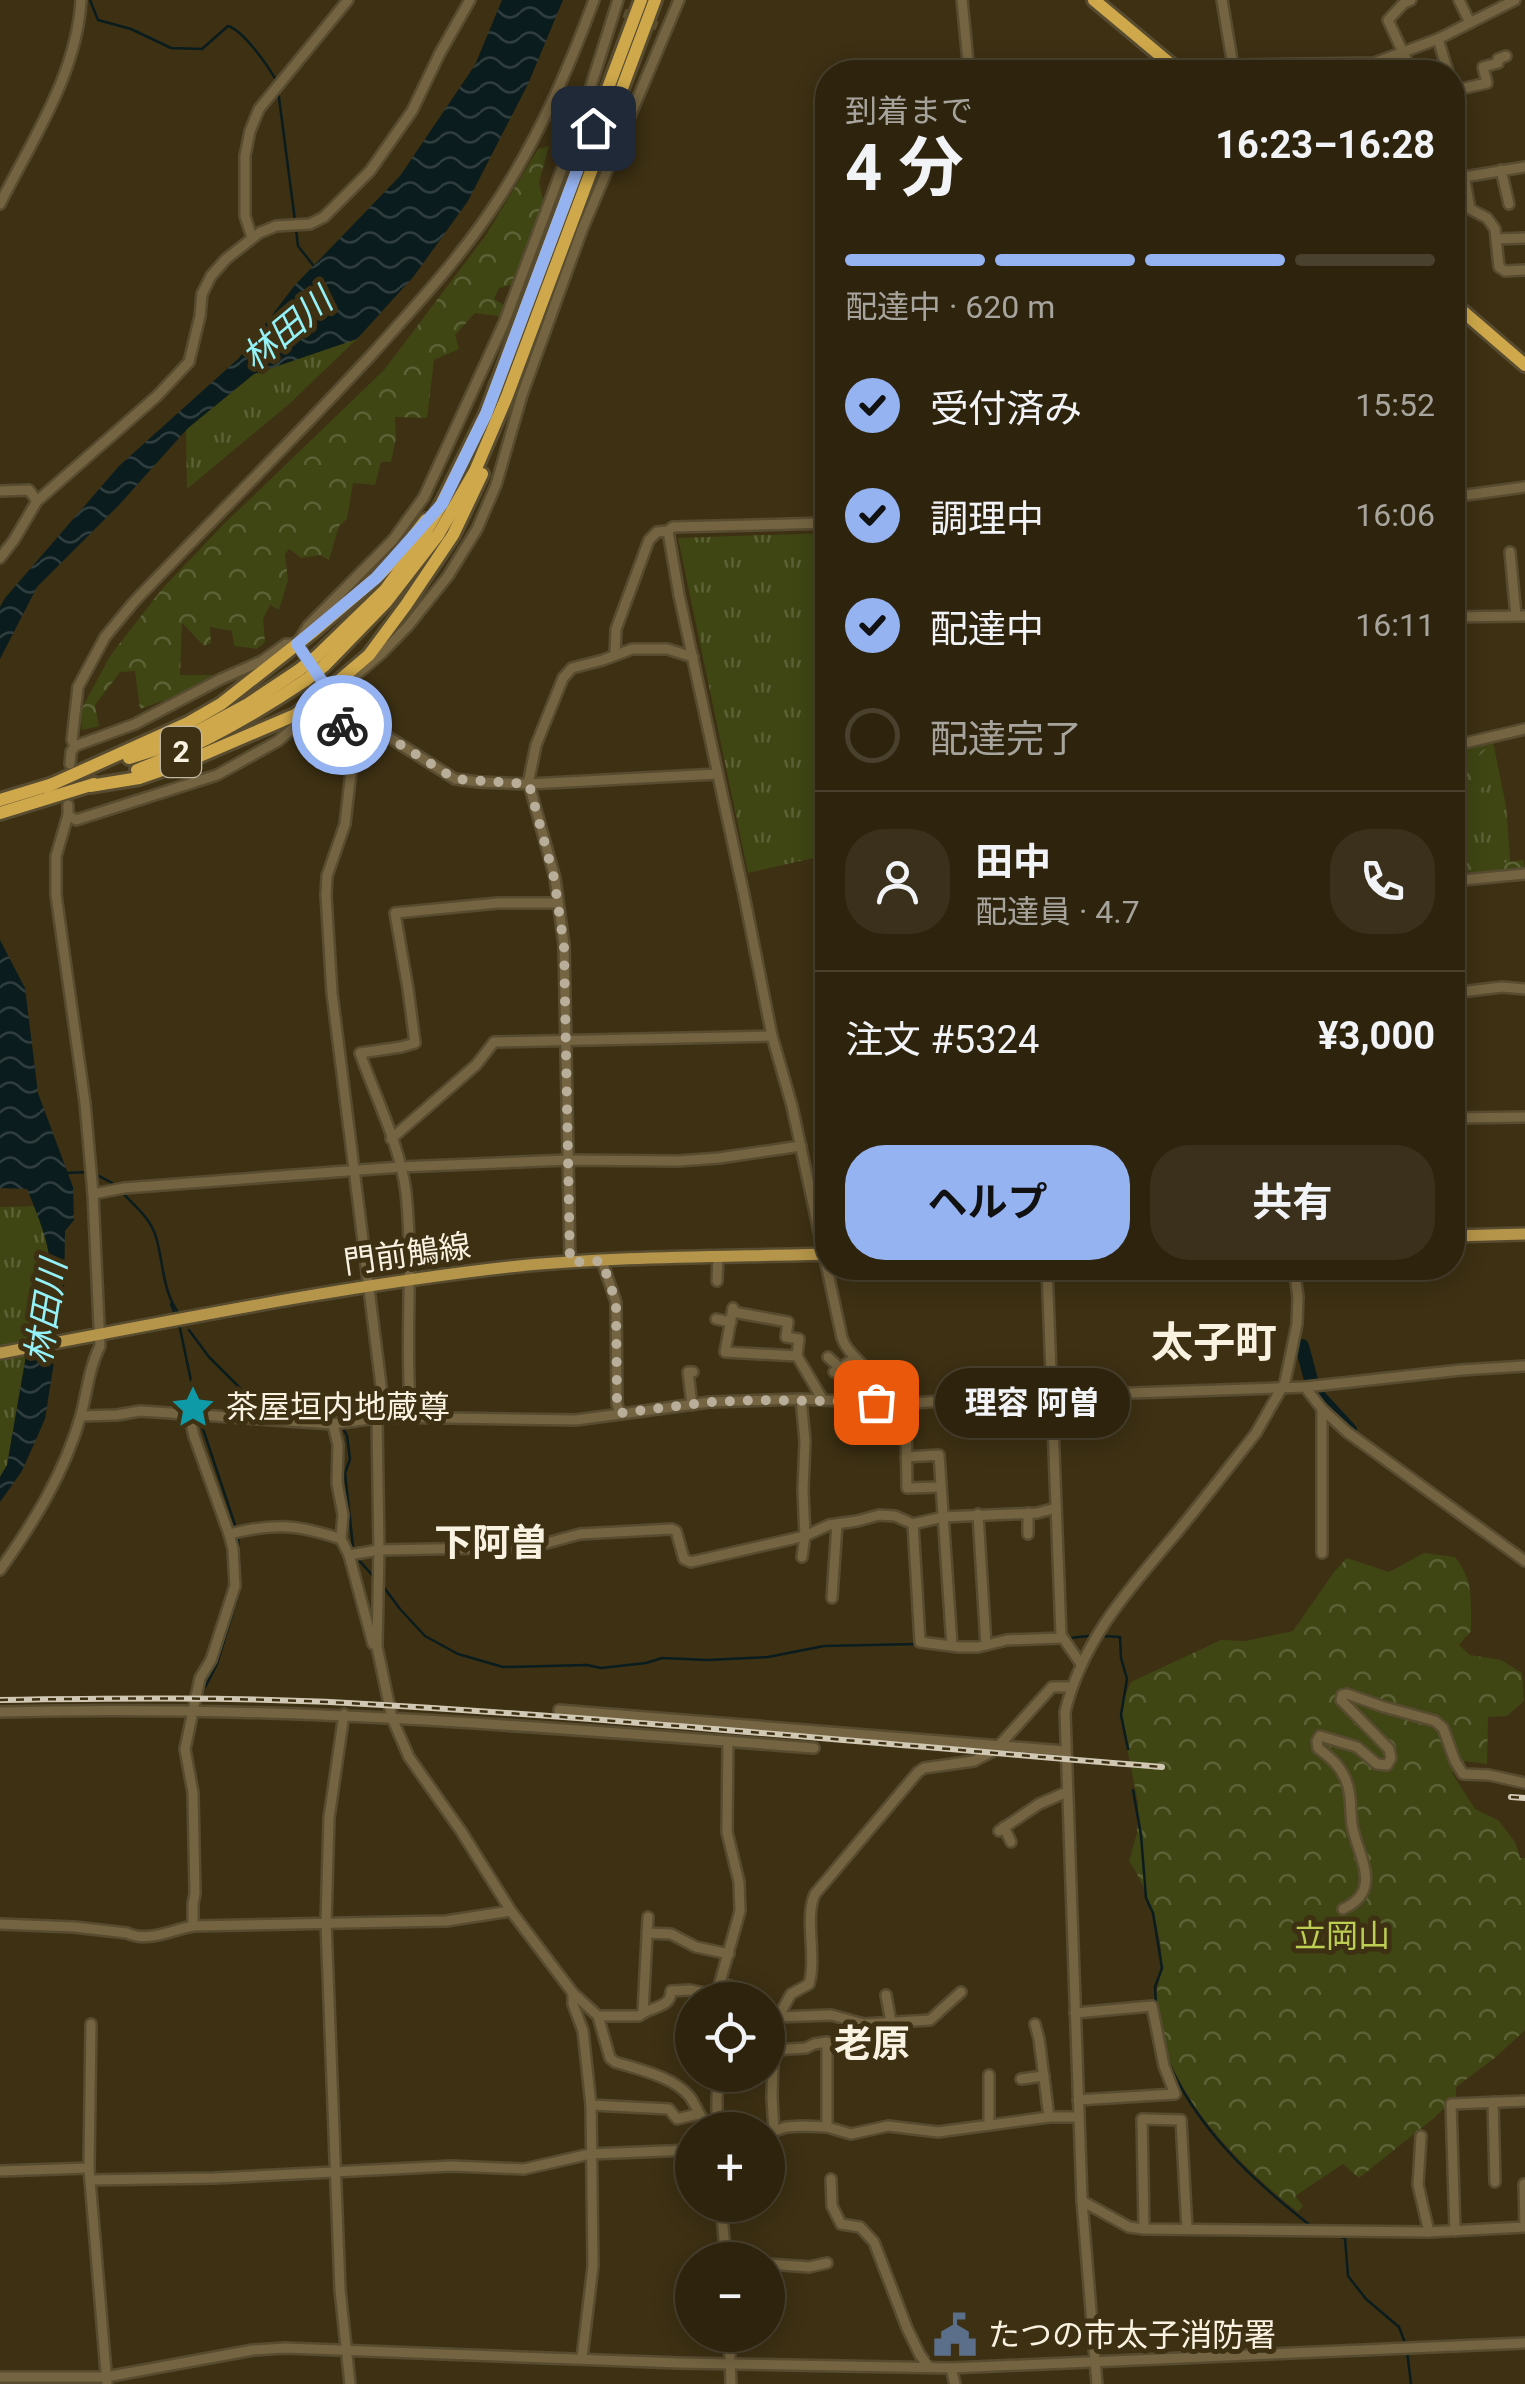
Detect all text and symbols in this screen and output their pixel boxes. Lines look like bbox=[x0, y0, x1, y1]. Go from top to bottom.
pin bbox=[551, 86, 636, 171]
text: 到着まで bbox=[845, 92, 973, 130]
icon: home bbox=[566, 101, 621, 156]
text: 16:23–16:28 bbox=[1215, 123, 1435, 167]
text: 4 分 bbox=[845, 130, 963, 206]
water label: 林田川 bbox=[234, 277, 344, 379]
text: 配達中 · 620 m bbox=[845, 288, 1055, 326]
icon: check bbox=[845, 378, 900, 433]
text: 15:52 bbox=[1355, 386, 1435, 424]
text: 受付済み bbox=[930, 387, 1082, 431]
icon: check bbox=[845, 488, 900, 543]
text: 16:06 bbox=[1355, 496, 1435, 534]
text: 調理中 bbox=[930, 497, 1044, 541]
icon: check bbox=[845, 598, 900, 653]
text: 16:11 bbox=[1355, 606, 1435, 644]
text: 配達中 bbox=[930, 607, 1044, 651]
courier bbox=[292, 675, 392, 775]
icon: bike bbox=[315, 698, 370, 753]
text: 配達完了 bbox=[930, 717, 1082, 761]
road number: 2 bbox=[161, 727, 201, 777]
button: person bbox=[845, 829, 950, 934]
button: phone bbox=[1330, 829, 1435, 934]
text: 田中 bbox=[975, 840, 1051, 884]
text: 配達員 · 4.7 bbox=[975, 893, 1140, 931]
text: ¥3,000 bbox=[1318, 1014, 1435, 1058]
text: 注文 #5324 bbox=[845, 1018, 1039, 1062]
button: ヘルプ bbox=[845, 1145, 1130, 1260]
button: 共有 bbox=[1150, 1145, 1435, 1260]
street label: 門前鵤線 bbox=[341, 1226, 473, 1282]
water label: 林田川 bbox=[18, 1253, 76, 1367]
district label: 太子町 bbox=[1151, 1318, 1277, 1367]
pin bbox=[834, 1360, 919, 1445]
callout: 理容 阿曽 bbox=[936, 1367, 1131, 1437]
icon: bag bbox=[849, 1375, 904, 1430]
place icon: 茶屋垣内地蔵尊 bbox=[169, 1383, 217, 1431]
text: 理容 阿曽 bbox=[965, 1384, 1100, 1422]
place label: 茶屋垣内地蔵尊 bbox=[226, 1388, 450, 1426]
district label: 下阿曽 bbox=[434, 1521, 548, 1565]
park label: 立岡山 bbox=[1294, 1917, 1390, 1955]
map controls bbox=[675, 1982, 785, 2352]
button: locate bbox=[675, 1982, 785, 2092]
district label: 老原 bbox=[834, 2022, 910, 2066]
button: + bbox=[675, 2112, 785, 2222]
button: − bbox=[675, 2242, 785, 2352]
public building icon: たつの市太子消防署 bbox=[931, 2311, 979, 2359]
place label: たつの市太子消防署 bbox=[988, 2316, 1276, 2354]

